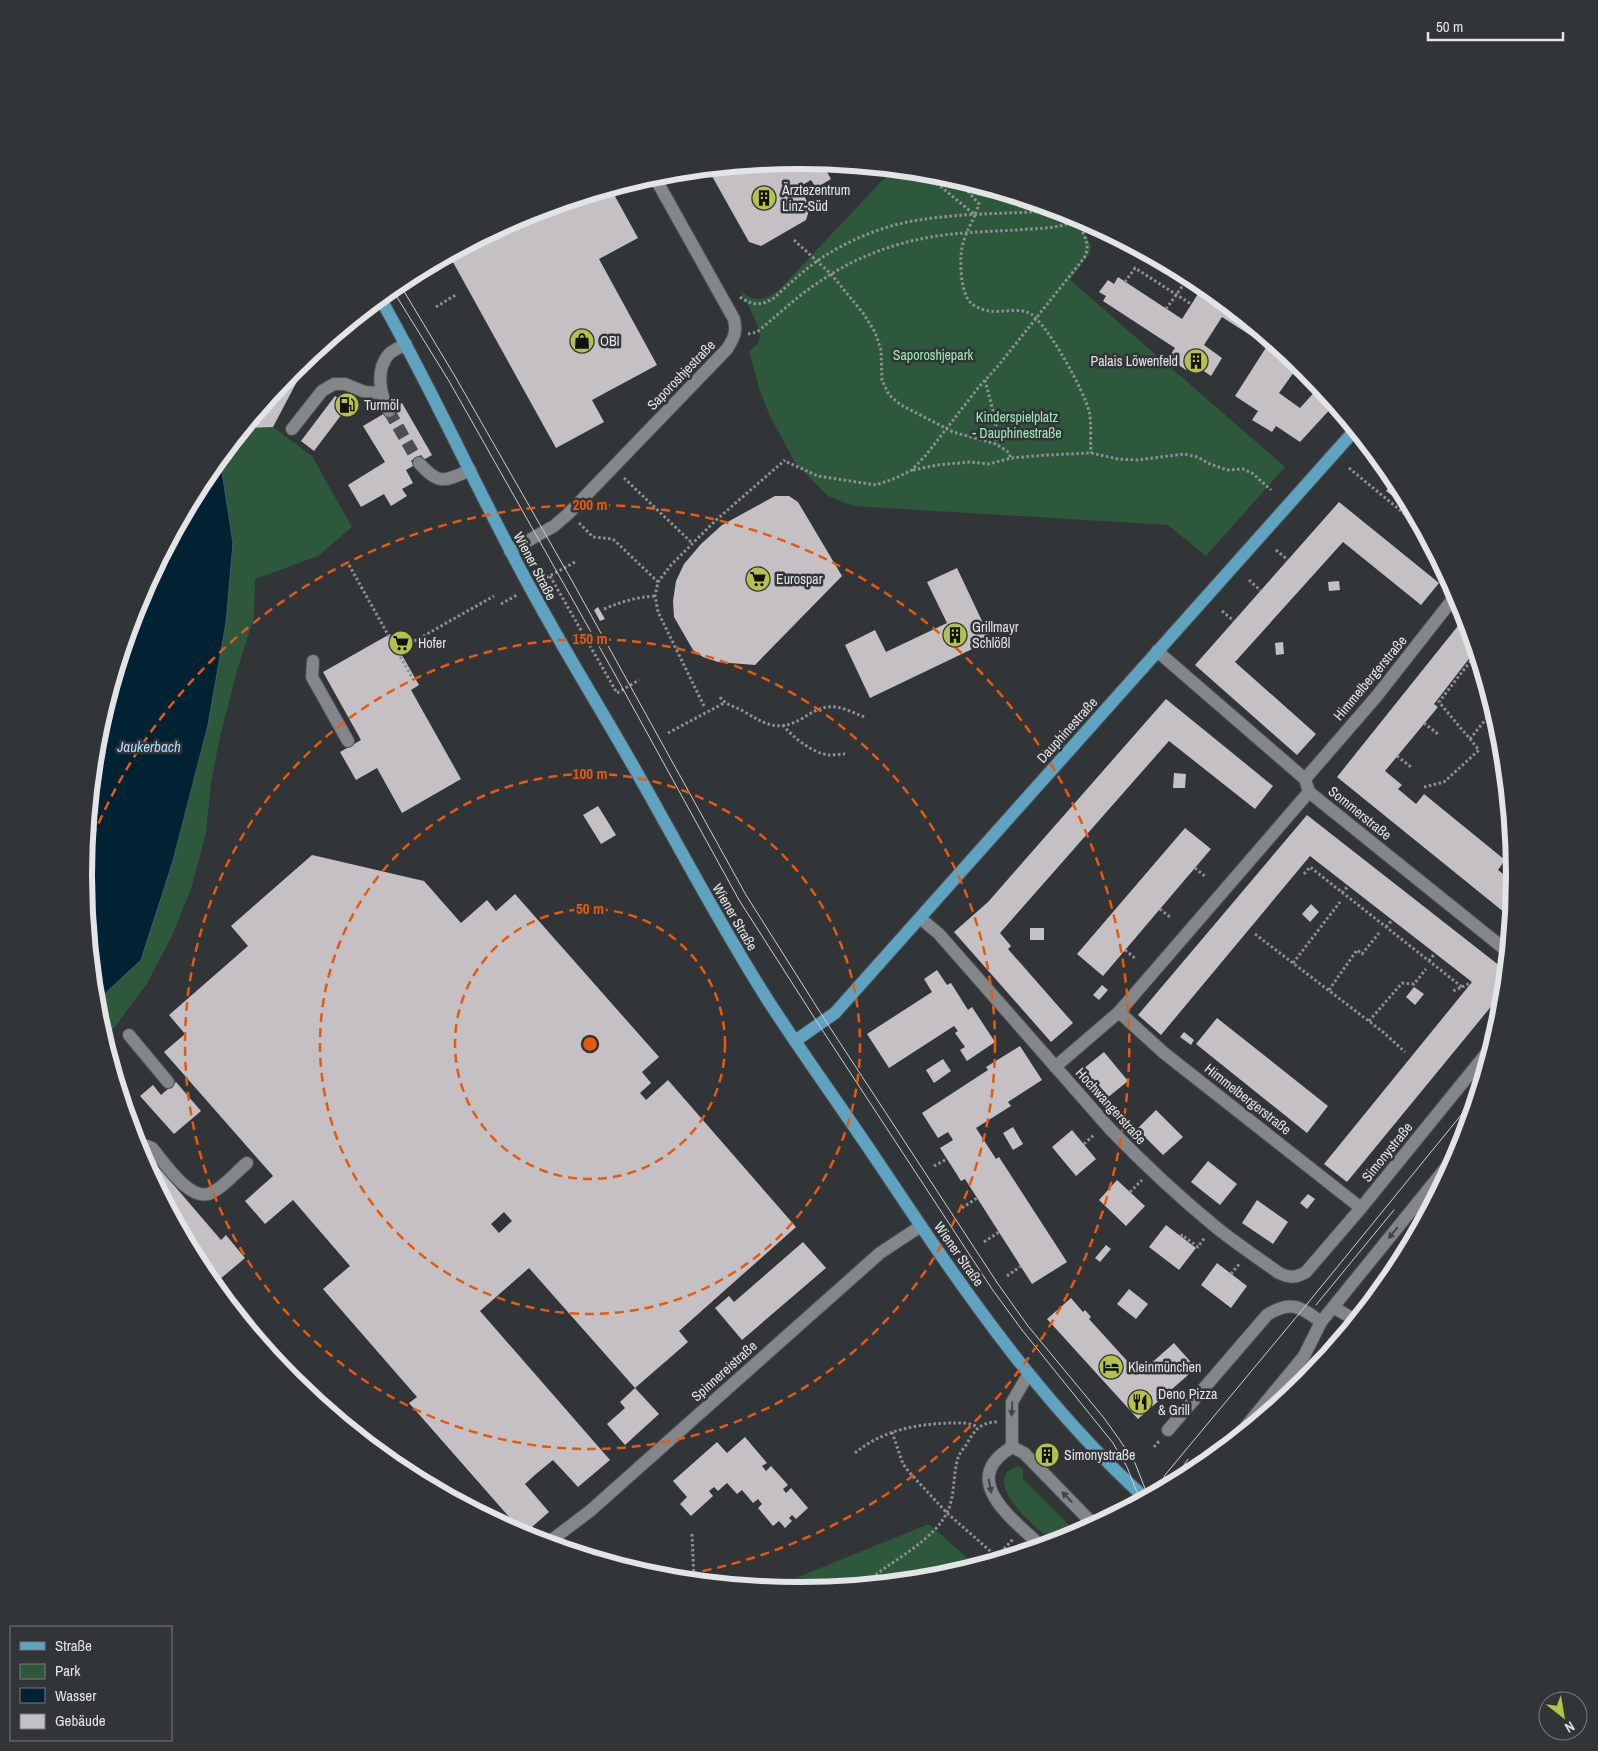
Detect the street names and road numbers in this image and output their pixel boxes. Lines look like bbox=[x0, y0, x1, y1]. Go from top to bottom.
street label: Saporoshjestraße bbox=[643, 336, 719, 414]
street label: Wiener Straße bbox=[510, 529, 560, 603]
street label: Himmelbergerstraße bbox=[1329, 632, 1411, 724]
street label: Dauphinestraße bbox=[1033, 693, 1101, 767]
street label: Sommerstraße bbox=[1325, 782, 1395, 844]
street label: Wiener Straße bbox=[709, 880, 761, 954]
street label: Himmelbergerstraße bbox=[1201, 1060, 1295, 1138]
street label: Hochwangerstraße bbox=[1072, 1064, 1150, 1148]
street label: Simonystraße bbox=[1358, 1119, 1416, 1185]
street label: Wiener Straße bbox=[930, 1218, 988, 1290]
street label: Spinnereistraße bbox=[687, 1337, 761, 1405]

